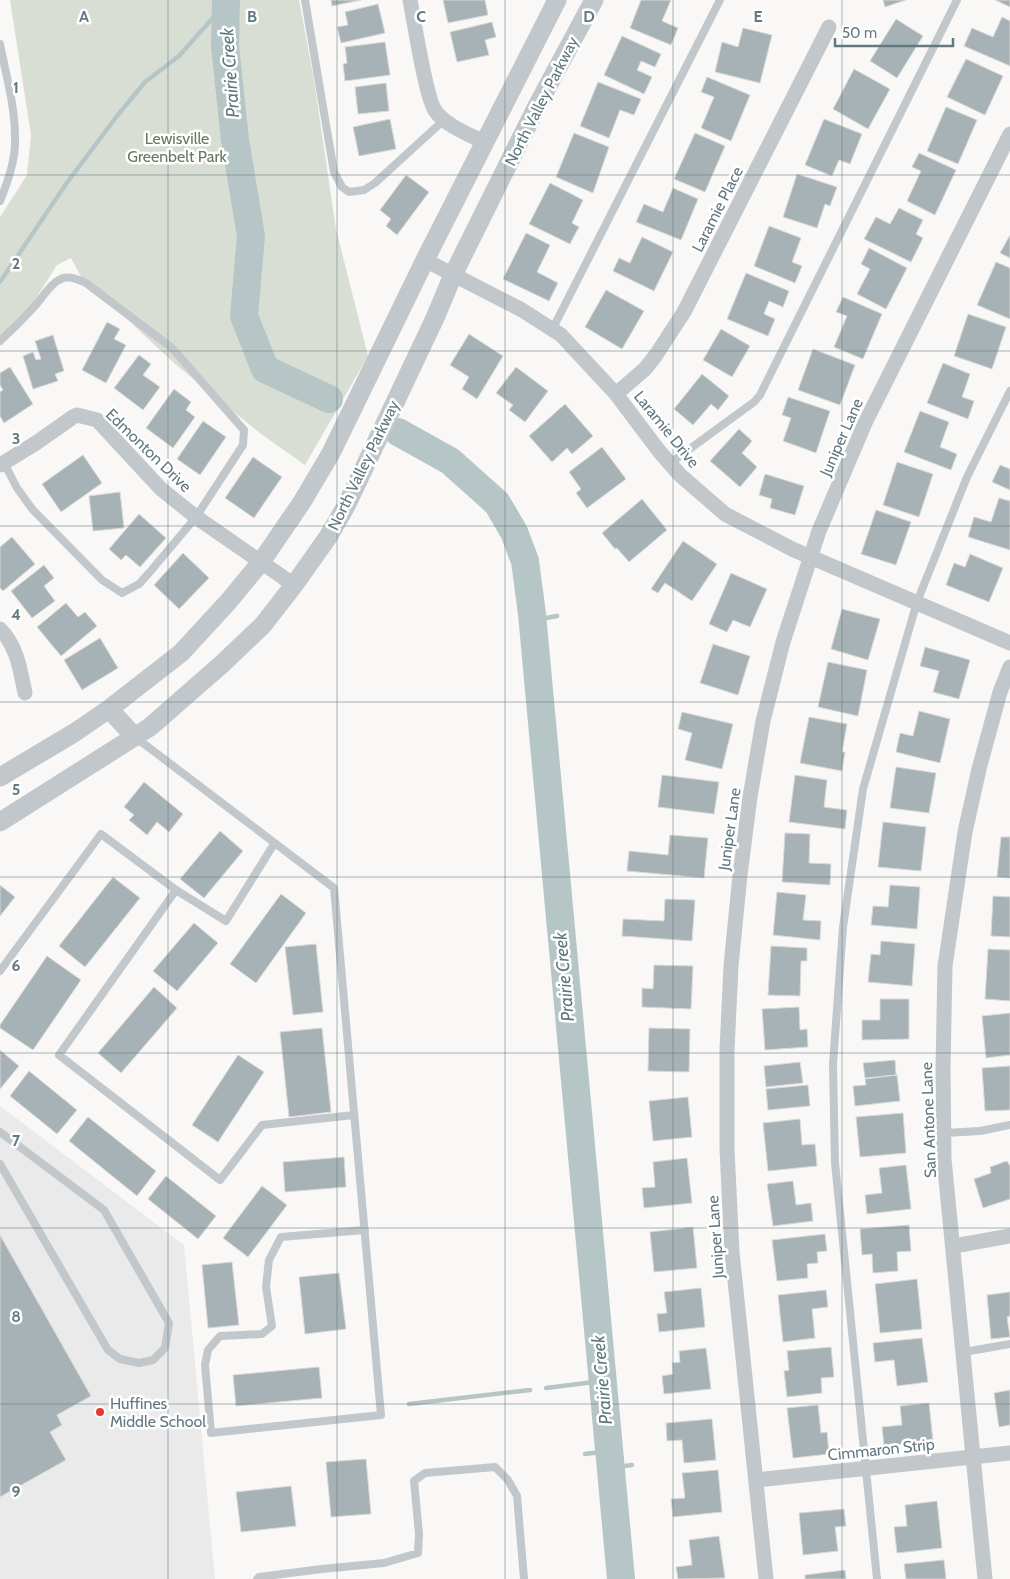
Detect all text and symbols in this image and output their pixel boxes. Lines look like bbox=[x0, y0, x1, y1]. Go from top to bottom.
text: A bbox=[79, 7, 89, 26]
text: B bbox=[247, 7, 257, 26]
text: C bbox=[416, 7, 426, 26]
text: D bbox=[583, 7, 595, 26]
text: E bbox=[753, 7, 763, 26]
scale bar bbox=[835, 15, 952, 47]
text: 50 m bbox=[842, 24, 877, 42]
water label: Prairie Creek bbox=[216, 26, 244, 118]
street label: North Valley Parkway bbox=[501, 33, 582, 169]
text: 1 bbox=[13, 78, 19, 97]
park label: Lewisville Greenbelt Park bbox=[127, 129, 228, 166]
street label: Laramie Place bbox=[688, 163, 747, 255]
text: 2 bbox=[12, 254, 20, 273]
street label: Laramie Drive bbox=[630, 387, 703, 472]
street label: Juniper Lane bbox=[815, 395, 867, 480]
street label: North Valley Parkway bbox=[324, 397, 403, 533]
street label: Edmonton Drive bbox=[102, 405, 195, 496]
text: 3 bbox=[12, 429, 20, 448]
text: 4 bbox=[11, 605, 21, 624]
text: 5 bbox=[12, 780, 20, 799]
street label: Juniper Lane bbox=[714, 787, 745, 873]
water label: Prairie Creek bbox=[549, 930, 579, 1023]
text: 6 bbox=[12, 956, 21, 975]
street label: San Antone Lane bbox=[917, 1062, 940, 1178]
text: 7 bbox=[12, 1131, 21, 1150]
street label: Juniper Lane bbox=[703, 1195, 728, 1280]
text: 8 bbox=[11, 1307, 21, 1326]
water label: Prairie Creek bbox=[587, 1333, 617, 1426]
place label: Huffines Middle School bbox=[110, 1394, 206, 1431]
marker: Huffines Middle School bbox=[94, 1406, 106, 1418]
street label: Cimmaron Strip bbox=[827, 1434, 936, 1465]
text: 9 bbox=[12, 1482, 21, 1501]

